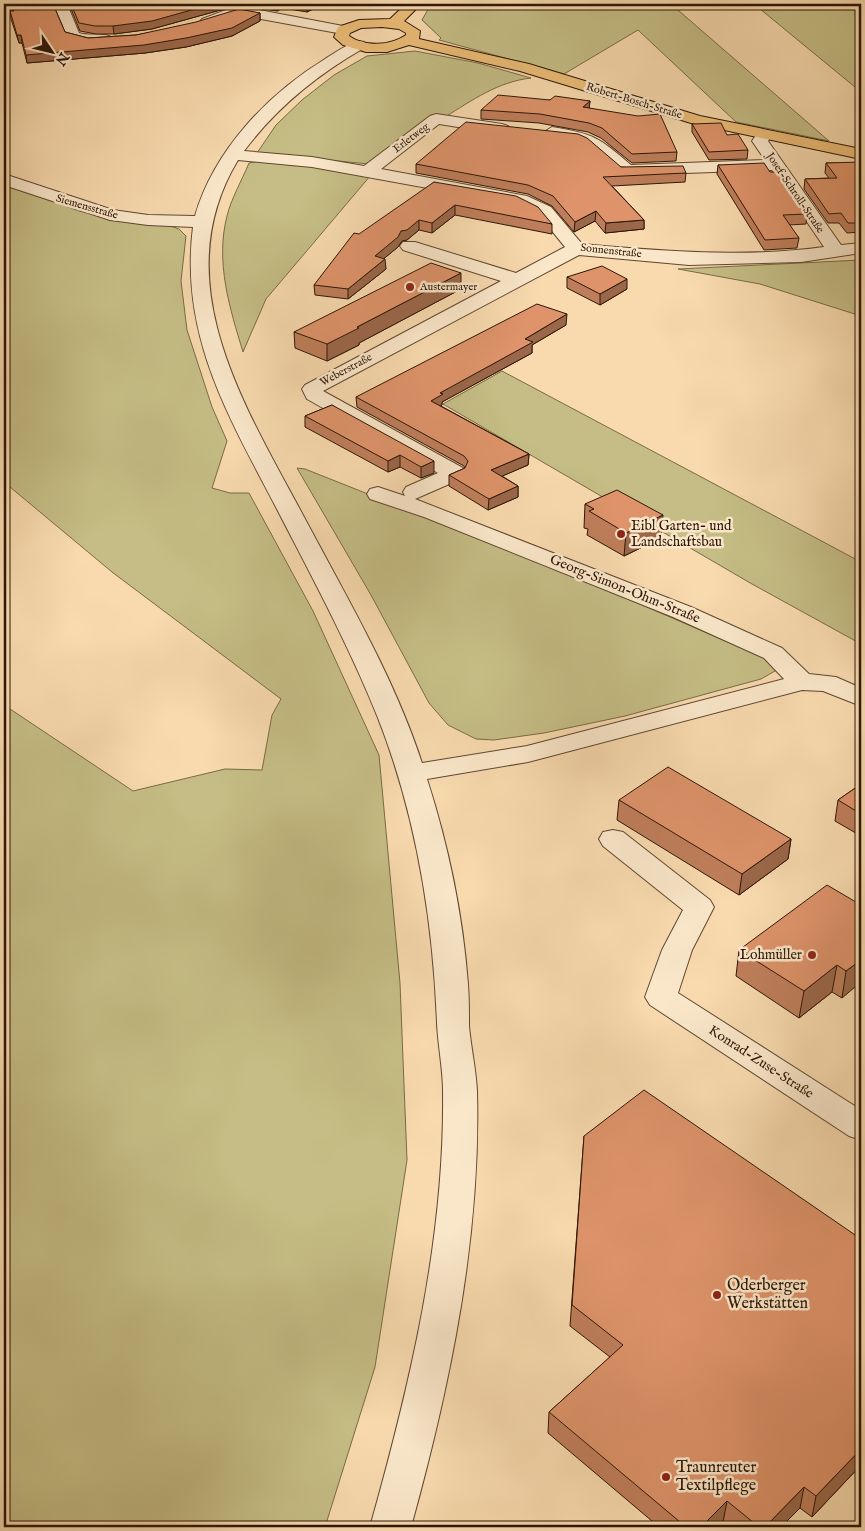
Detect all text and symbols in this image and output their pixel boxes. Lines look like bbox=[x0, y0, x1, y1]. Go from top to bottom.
north arrow bbox=[28, 28, 78, 78]
text: N bbox=[51, 48, 73, 69]
street label: Robert-Bosch-Straße bbox=[584, 80, 684, 122]
street label: Erletweg bbox=[390, 119, 433, 156]
street label: Josef-Schroll-Straße bbox=[762, 148, 827, 236]
street label: Siemensstraße bbox=[54, 191, 120, 223]
street label: Sonnenstraße bbox=[580, 241, 642, 261]
place label: Austermayer bbox=[419, 280, 477, 294]
marker: Austermayer bbox=[404, 281, 416, 293]
street label: Weberstraße bbox=[317, 350, 375, 390]
place label: Eibl Garten- und Landschaftsbau bbox=[631, 517, 732, 551]
marker: Eibl Garten- und Landschaftsbau bbox=[615, 528, 627, 540]
street label: Georg-Simon-Ohm-Straße bbox=[547, 551, 703, 628]
place label: Lohmüller bbox=[740, 946, 802, 964]
marker: Lohmüller bbox=[806, 949, 818, 961]
street label: Konrad-Zuse-Straße bbox=[705, 1021, 818, 1103]
place label: Oderberger Werkstätten bbox=[727, 1276, 809, 1314]
marker: Oderberger Werkstätten bbox=[711, 1289, 723, 1301]
place label: Traunreuter Textilpflege bbox=[676, 1458, 756, 1496]
marker: Traunreuter Textilpflege bbox=[660, 1471, 672, 1483]

